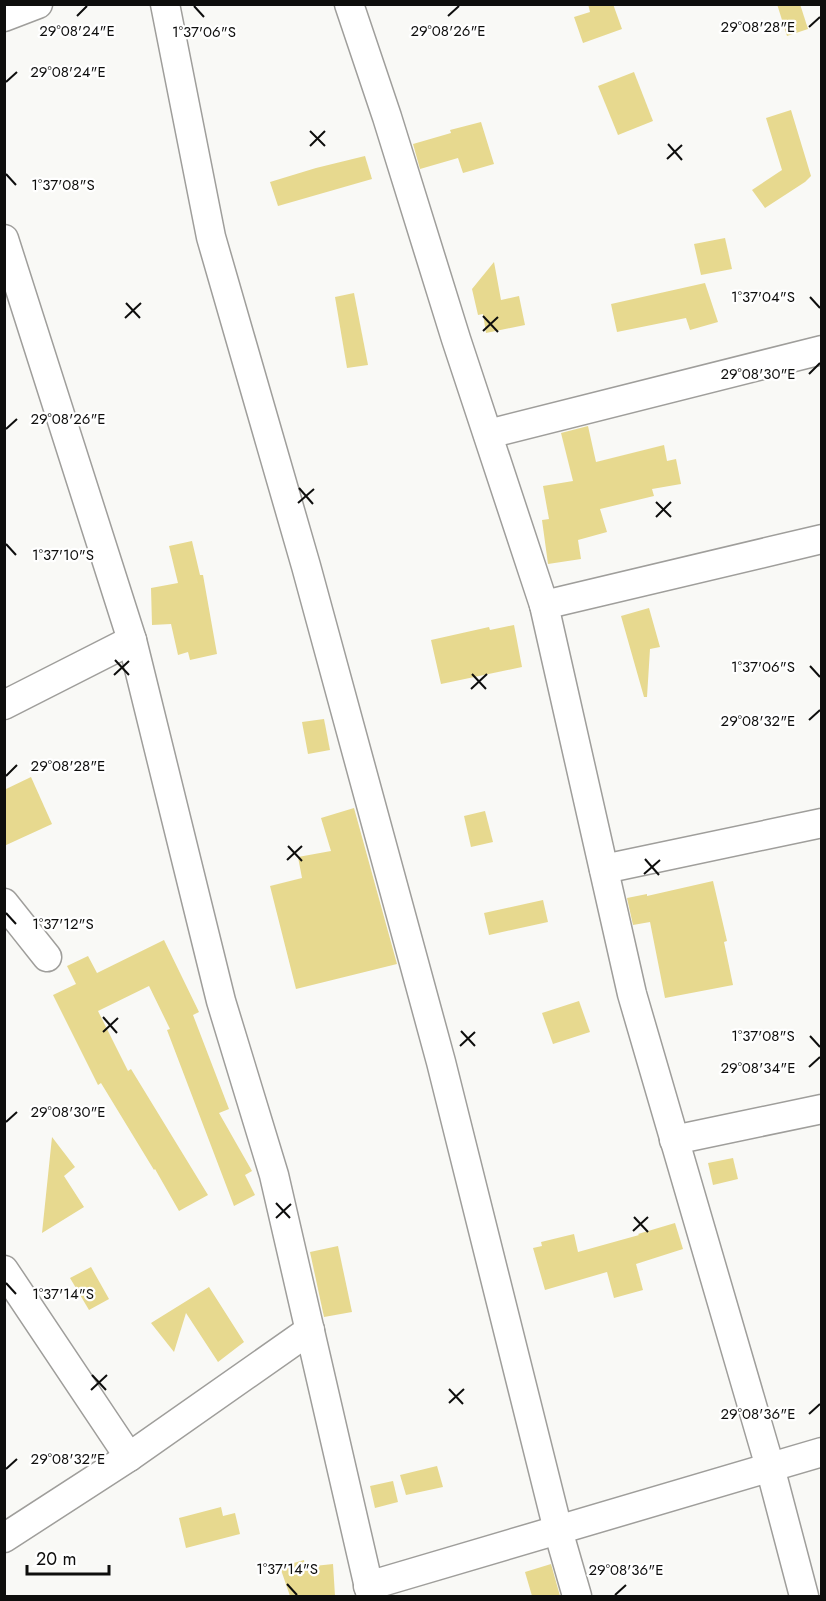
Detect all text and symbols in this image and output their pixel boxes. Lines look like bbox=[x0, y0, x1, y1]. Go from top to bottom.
text: 29°08'28"E bbox=[721, 16, 795, 38]
text: 29°08'24"E bbox=[39, 20, 115, 42]
text: 29°08'26"E bbox=[410, 20, 486, 42]
text: 1°37'06"S bbox=[172, 21, 236, 43]
text: 29°08'24"E bbox=[30, 61, 106, 83]
text: 1°37'08"S bbox=[31, 174, 95, 196]
text: 1°37'04"S bbox=[731, 286, 795, 308]
text: 29°08'30"E bbox=[720, 363, 796, 385]
text: 29°08'26"E bbox=[30, 408, 106, 430]
text: 1°37'10"S bbox=[32, 544, 94, 566]
text: 1°37'06"S bbox=[731, 656, 795, 678]
text: 29°08'32"E bbox=[721, 710, 795, 732]
text: 29°08'28"E bbox=[31, 755, 105, 777]
text: 1°37'12"S bbox=[32, 913, 94, 935]
text: 1°37'08"S bbox=[731, 1025, 795, 1047]
text: 29°08'34"E bbox=[721, 1057, 795, 1079]
text: 29°08'30"E bbox=[30, 1101, 106, 1123]
text: 1°37'14"S bbox=[32, 1283, 94, 1305]
text: 29°08'36"E bbox=[721, 1403, 795, 1425]
text: 29°08'32"E bbox=[31, 1448, 105, 1470]
scale bar bbox=[27, 1538, 110, 1576]
text: 20 m bbox=[36, 1546, 76, 1572]
text: 1°37'14"S bbox=[256, 1558, 318, 1580]
text: 29°08'36"E bbox=[589, 1559, 663, 1581]

